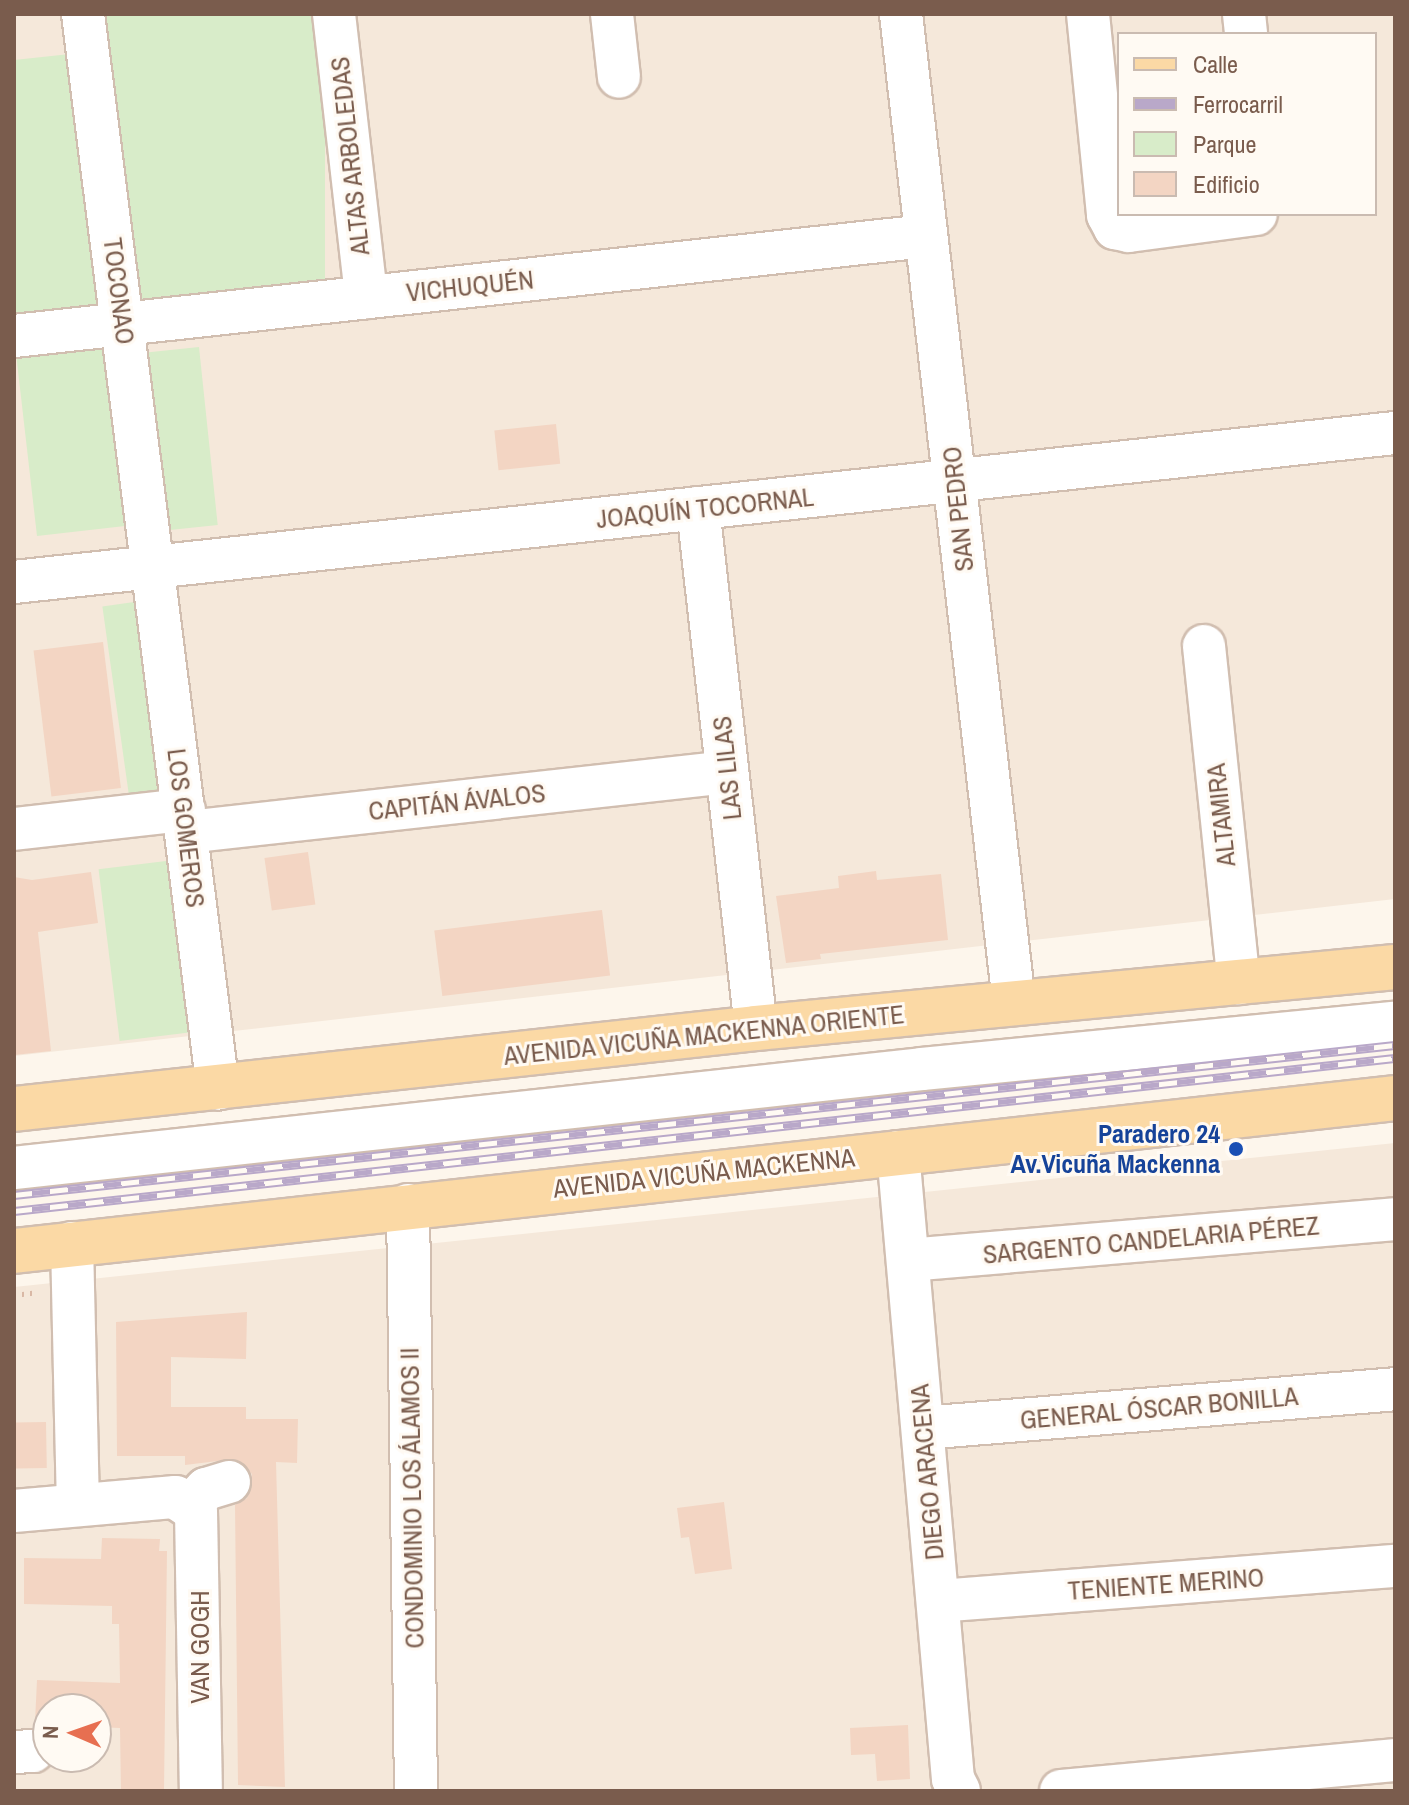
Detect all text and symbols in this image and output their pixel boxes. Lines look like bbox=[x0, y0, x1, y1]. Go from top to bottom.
legend bbox=[1117, 32, 1377, 216]
text: Calle bbox=[1193, 48, 1238, 80]
street label: ALTAS ARBOLEDAS bbox=[324, 55, 376, 257]
text: Ferrocarril bbox=[1193, 88, 1283, 120]
text: Parque bbox=[1193, 128, 1256, 160]
text: Edificio bbox=[1193, 168, 1260, 200]
street label: TOCONAO bbox=[97, 236, 141, 346]
street label: VICHUQUÉN bbox=[405, 264, 535, 308]
street label: SAN PEDRO bbox=[936, 445, 980, 573]
street label: JOAQUÍN TOCORNAL bbox=[595, 481, 815, 535]
street label: LAS LILAS bbox=[706, 714, 748, 822]
street label: LOS GOMEROS bbox=[161, 747, 211, 909]
street label: ALTAMIRA bbox=[1200, 762, 1242, 868]
street label: CAPITÁN ÁVALOS bbox=[366, 777, 548, 827]
street label: AVENIDA VICUÑA MACKENNA ORIENTE bbox=[500, 998, 908, 1072]
place label: Paradero 24 Av.Vicuña Mackenna bbox=[1011, 1118, 1220, 1180]
marker: Paradero 24 Av.Vicuña Mackenna bbox=[1227, 1140, 1245, 1158]
street label: AVENIDA VICUÑA MACKENNA bbox=[551, 1142, 857, 1204]
street label: SARGENTO CANDELARIA PÉREZ bbox=[981, 1210, 1321, 1270]
street label: CONDOMINIO LOS ÁLAMOS II bbox=[394, 1347, 430, 1649]
street label: GENERAL ÓSCAR BONILLA bbox=[1018, 1380, 1300, 1436]
street label: DIEGO ARACENA bbox=[904, 1382, 950, 1562]
street label: TENIENTE MERINO bbox=[1067, 1562, 1265, 1606]
street label: VAN GOGH bbox=[184, 1590, 216, 1704]
north arrow bbox=[32, 1693, 112, 1773]
text: N bbox=[35, 1725, 65, 1739]

